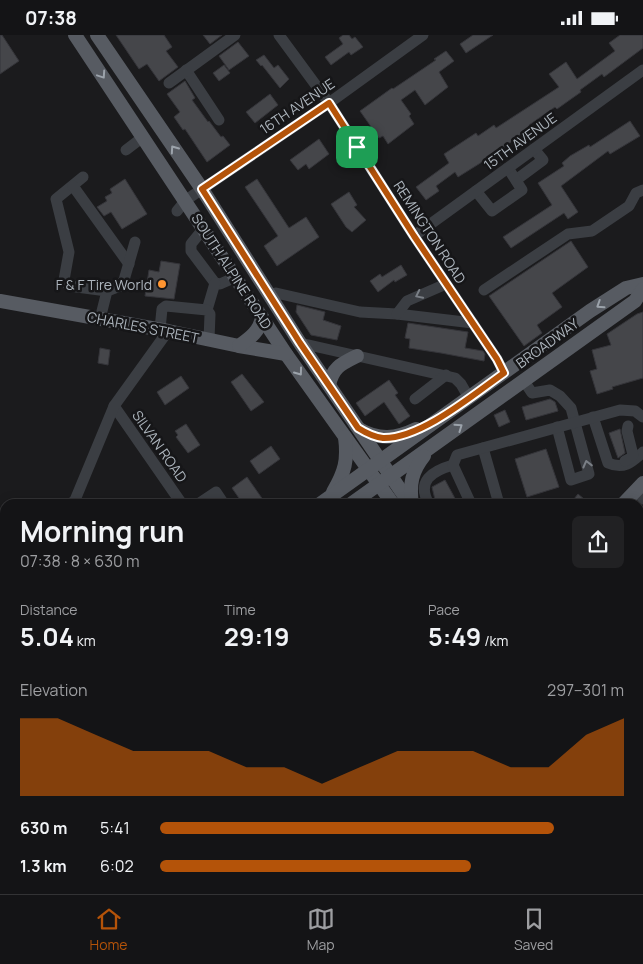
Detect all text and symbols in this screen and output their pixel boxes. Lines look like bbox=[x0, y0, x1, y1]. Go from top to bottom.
text: 07:38 bbox=[25, 5, 77, 31]
one-way arrow bbox=[96, 70, 105, 79]
street label: 16TH AVENUE bbox=[256, 74, 338, 138]
street label: 15TH AVENUE bbox=[480, 108, 560, 174]
pin bbox=[336, 126, 378, 168]
icon: arrive bbox=[343, 133, 371, 161]
one-way arrow bbox=[171, 145, 180, 155]
street label: REMINGTON ROAD bbox=[390, 177, 470, 287]
street label: SOUTH ALPINE ROAD bbox=[187, 209, 277, 333]
place label: F & F Tire World bbox=[56, 275, 152, 294]
marker: F & F Tire World bbox=[156, 278, 168, 290]
one-way arrow bbox=[415, 289, 424, 300]
one-way arrow bbox=[596, 299, 605, 308]
street label: CHARLES STREET bbox=[85, 307, 201, 347]
street label: BROADWAY bbox=[512, 314, 582, 372]
one-way arrow bbox=[293, 366, 302, 376]
street label: SILVAN ROAD bbox=[128, 406, 192, 486]
one-way arrow bbox=[453, 424, 463, 433]
one-way arrow bbox=[582, 460, 593, 469]
text: Morning run bbox=[20, 512, 184, 550]
button: share bbox=[572, 516, 624, 568]
text: 07:38 · 8 × 630 m bbox=[20, 550, 140, 572]
text: Distance bbox=[20, 600, 77, 619]
text: Time bbox=[224, 600, 256, 619]
text: Pace bbox=[428, 600, 460, 619]
text: 5.04 bbox=[20, 619, 74, 654]
text: 29:19 bbox=[224, 619, 289, 654]
text: 5:49 bbox=[428, 619, 481, 654]
text: km bbox=[74, 631, 96, 650]
text: /km bbox=[481, 631, 508, 650]
text: Elevation bbox=[20, 679, 88, 701]
text: 297–301 m bbox=[547, 679, 624, 701]
text: 630 m bbox=[20, 817, 67, 839]
text: 5:41 bbox=[100, 817, 130, 839]
text: 1.3 km bbox=[20, 855, 67, 877]
text: 6:02 bbox=[100, 855, 134, 877]
tab: Home bbox=[90, 905, 127, 954]
tab: Map bbox=[307, 905, 335, 954]
tab: Saved bbox=[514, 905, 553, 954]

